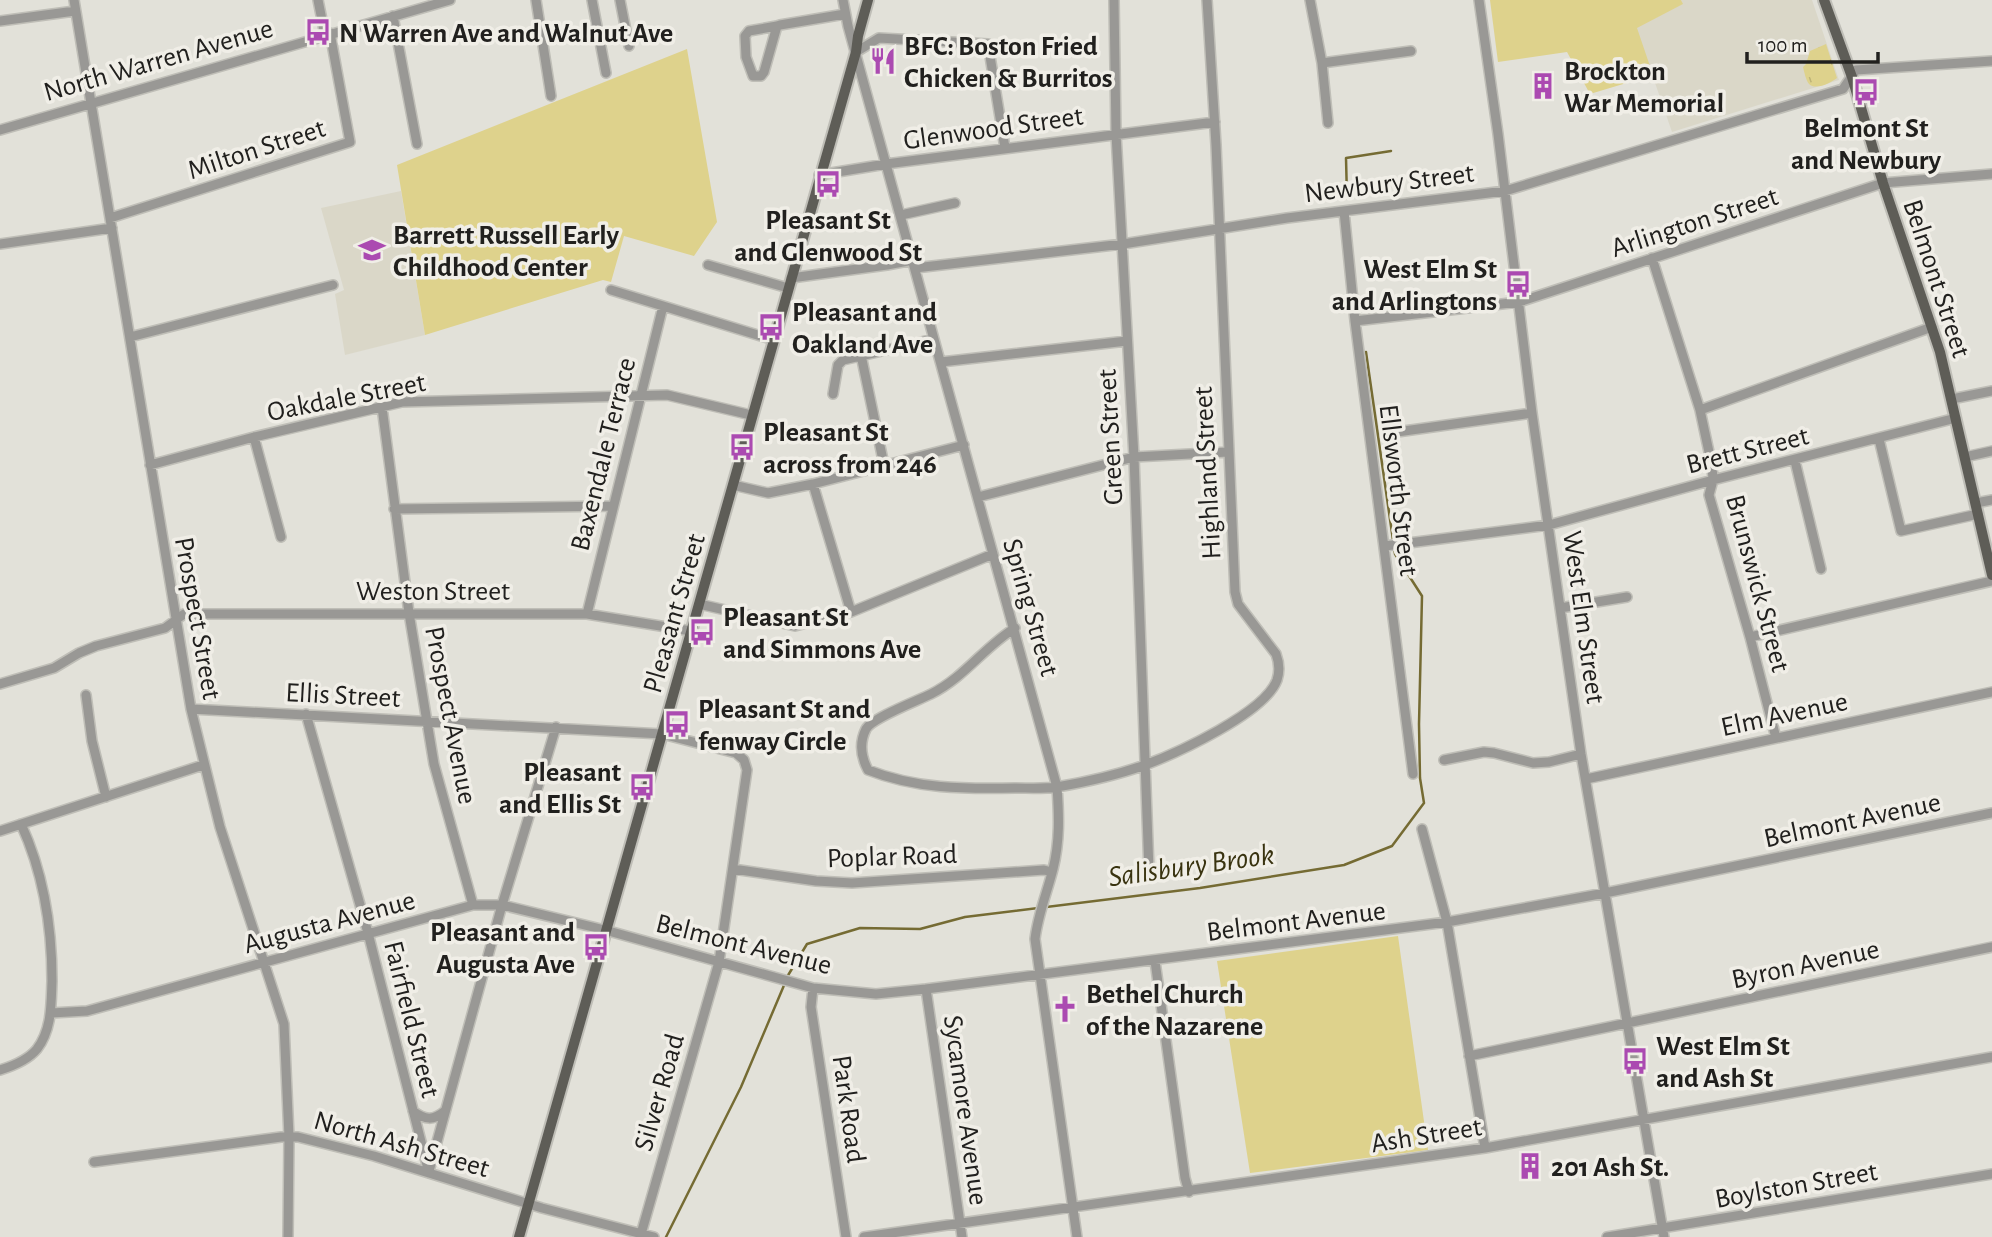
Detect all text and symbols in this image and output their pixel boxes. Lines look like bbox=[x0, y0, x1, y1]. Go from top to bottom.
street label: North Warren Avenue bbox=[41, 15, 276, 107]
bus stop icon: N Warren Ave and Walnut Ave bbox=[303, 17, 333, 47]
place label: N Warren Ave and Walnut Ave bbox=[339, 20, 673, 48]
scale bar bbox=[1747, 21, 1878, 65]
place label: BFC: Boston Fried Chicken & Burritos bbox=[904, 33, 1113, 93]
text: 100 m bbox=[1758, 35, 1808, 56]
restaurant icon: BFC: Boston Fried Chicken & Burritos bbox=[868, 46, 898, 76]
place label: Brockton War Memorial bbox=[1564, 58, 1724, 118]
building icon: Brockton War Memorial bbox=[1528, 71, 1558, 101]
bus stop icon: Belmont St and Newbury bbox=[1851, 77, 1881, 107]
street label: Glenwood Street bbox=[902, 102, 1085, 155]
street label: Milton Street bbox=[184, 115, 329, 185]
place label: Belmont St and Newbury bbox=[1791, 115, 1942, 175]
street label: Newbury Street bbox=[1303, 160, 1476, 208]
bus stop icon: Pleasant St and Glenwood St bbox=[813, 169, 843, 199]
street label: Arlington Street bbox=[1608, 183, 1782, 263]
street label: Belmont Street bbox=[1897, 196, 1975, 361]
place label: Pleasant St and Glenwood St bbox=[734, 207, 922, 267]
place label: Barrett Russell Early Childhood Center bbox=[393, 222, 620, 282]
school or university icon: Barrett Russell Early Childhood Center bbox=[357, 235, 387, 265]
place label: West Elm St and Arlingtons bbox=[1332, 256, 1498, 316]
bus stop icon: West Elm St and Arlingtons bbox=[1503, 269, 1533, 299]
place label: Pleasant and Oakland Ave bbox=[792, 299, 937, 359]
bus stop icon: Pleasant and Oakland Ave bbox=[756, 312, 786, 342]
street label: Baxendale Terrace bbox=[566, 355, 641, 554]
street label: Green Street bbox=[1093, 368, 1129, 506]
street label: Oakdale Street bbox=[265, 369, 428, 427]
street label: Highland Street bbox=[1189, 386, 1227, 560]
street label: Ellsworth Street bbox=[1374, 403, 1422, 578]
place label: Pleasant St across from 246 bbox=[763, 419, 937, 479]
street label: Brett Street bbox=[1683, 422, 1812, 480]
bus stop icon: Pleasant St across from 246 bbox=[727, 432, 757, 462]
street label: Brunswick Street bbox=[1720, 492, 1794, 675]
street label: West Elm Street bbox=[1557, 529, 1609, 705]
street label: Pleasant Street bbox=[639, 531, 711, 696]
street label: Prospect Street bbox=[169, 535, 225, 702]
street label: Spring Street bbox=[997, 536, 1063, 680]
street label: Weston Street bbox=[356, 578, 510, 606]
place label: Pleasant St and Simmons Ave bbox=[723, 604, 921, 664]
bus stop icon: Pleasant St and Simmons Ave bbox=[687, 617, 717, 647]
street label: Prospect Avenue bbox=[419, 624, 481, 807]
street label: Ellis Street bbox=[285, 679, 401, 713]
street label: Elm Avenue bbox=[1718, 688, 1850, 742]
place label: Pleasant St and fenway Circle bbox=[698, 696, 871, 756]
bus stop icon: Pleasant St and fenway Circle bbox=[662, 709, 692, 739]
place label: Pleasant and Ellis St bbox=[499, 759, 622, 819]
bus stop icon: Pleasant and Ellis St bbox=[627, 772, 657, 802]
street label: Belmont Avenue bbox=[1761, 789, 1943, 853]
water label: Salisbury Brook bbox=[1106, 839, 1276, 892]
street label: Poplar Road bbox=[826, 841, 958, 873]
street label: Augusta Avenue bbox=[241, 887, 418, 959]
street label: Belmont Avenue bbox=[1205, 897, 1387, 947]
street label: Belmont Avenue bbox=[653, 910, 834, 980]
place label: Pleasant and Augusta Ave bbox=[430, 919, 575, 979]
bus stop icon: Pleasant and Augusta Ave bbox=[581, 932, 611, 962]
street label: Byron Avenue bbox=[1729, 936, 1882, 994]
street label: Fairfield Street bbox=[378, 938, 444, 1101]
place label: Bethel Church of the Nazarene bbox=[1086, 981, 1263, 1041]
church icon: Bethel Church of the Nazarene bbox=[1050, 994, 1080, 1024]
street label: Sycamore Avenue bbox=[938, 1014, 992, 1207]
street label: Silver Road bbox=[630, 1031, 690, 1154]
place label: West Elm St and Ash St bbox=[1656, 1033, 1790, 1093]
bus stop icon: West Elm St and Ash St bbox=[1620, 1046, 1650, 1076]
street label: Park Road bbox=[827, 1054, 869, 1165]
street label: North Ash Street bbox=[311, 1107, 492, 1183]
street label: Ash Street bbox=[1369, 1113, 1484, 1159]
building icon: 201 Ash St. bbox=[1515, 1151, 1545, 1181]
place label: 201 Ash St. bbox=[1551, 1154, 1669, 1182]
street label: Boylston Street bbox=[1713, 1158, 1880, 1214]

